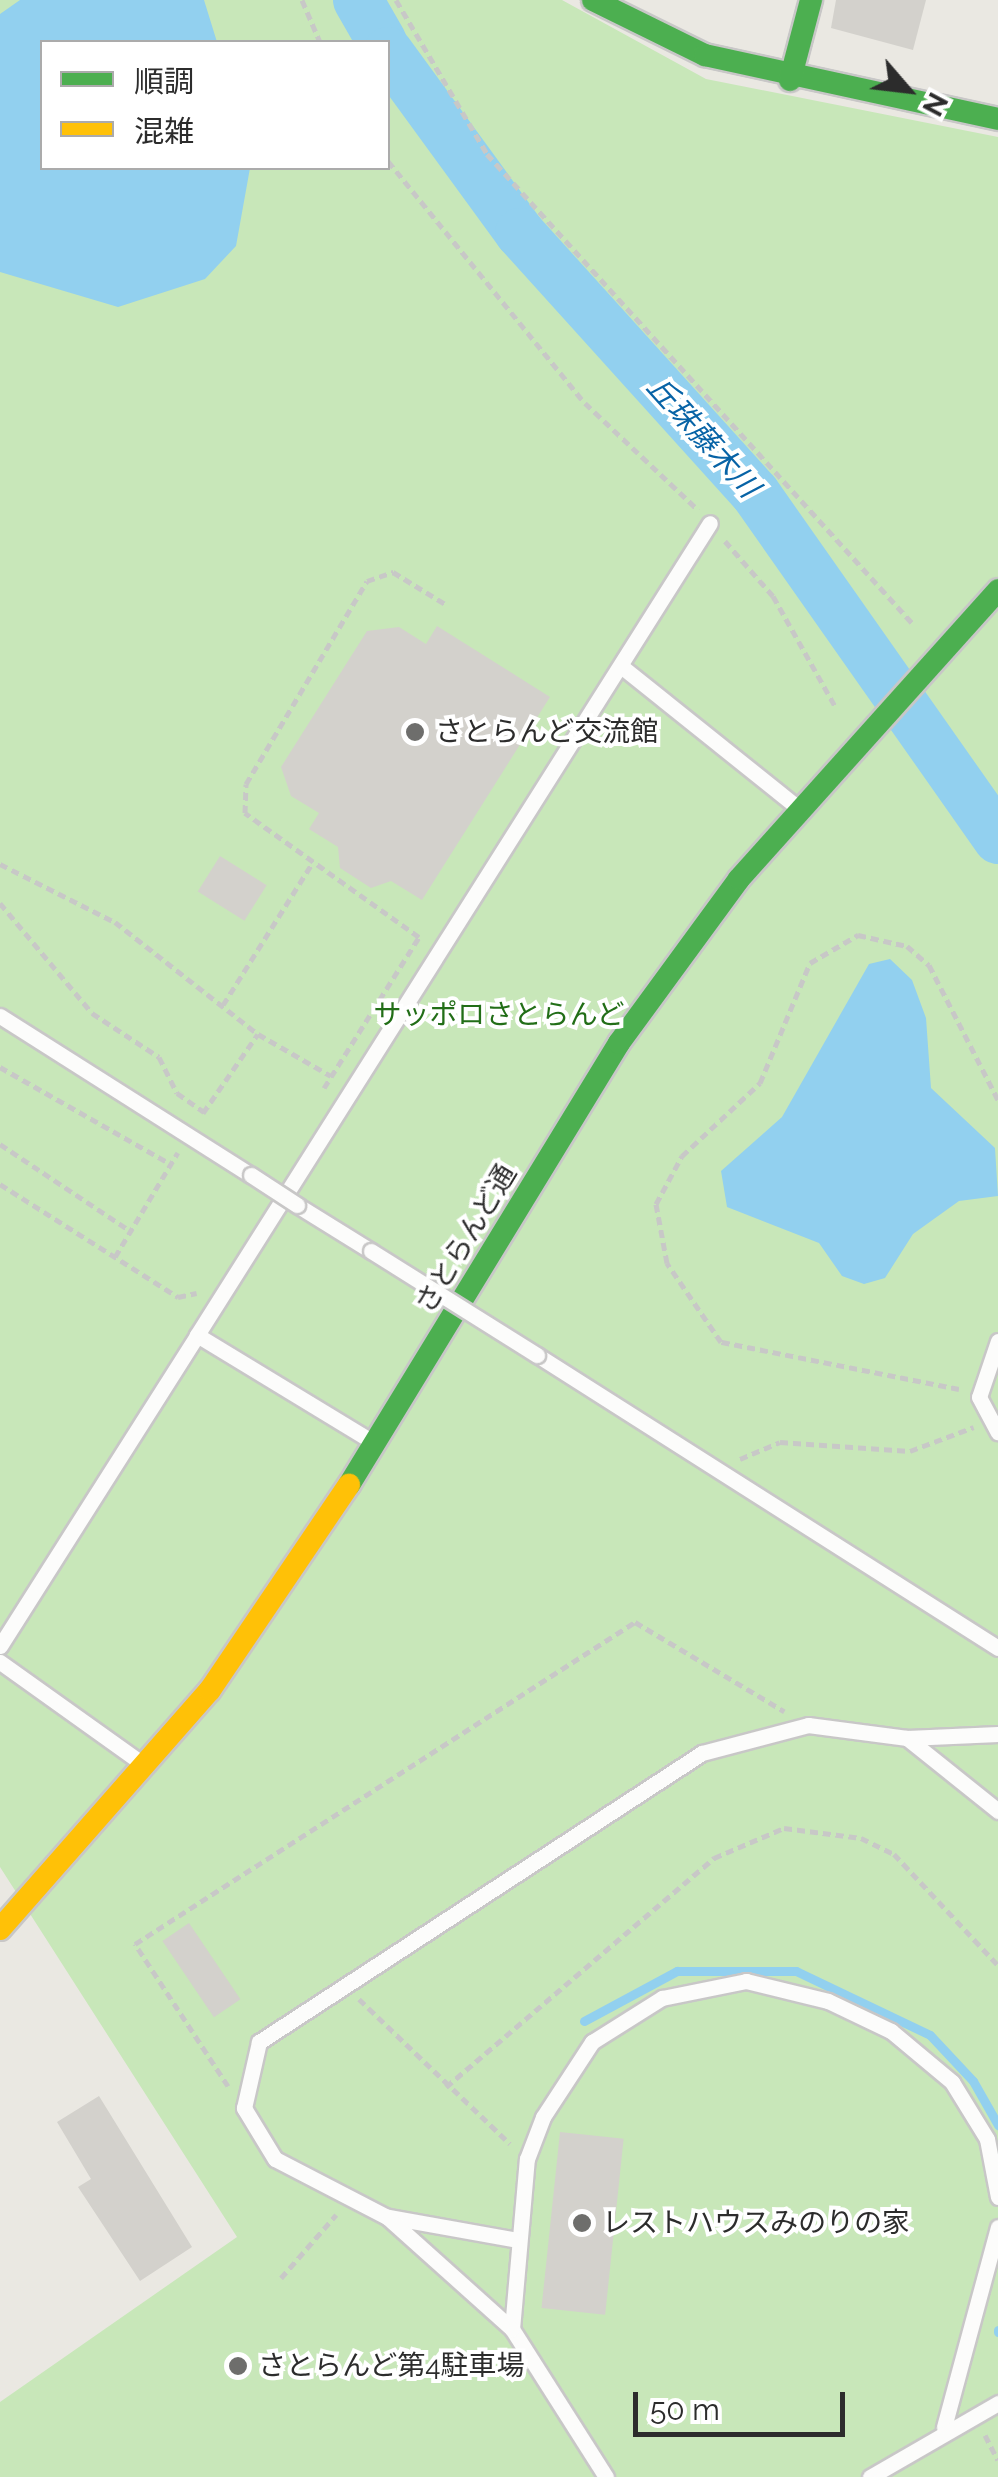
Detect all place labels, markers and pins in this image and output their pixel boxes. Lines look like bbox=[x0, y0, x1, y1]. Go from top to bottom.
place label: さとらんど交流館 bbox=[435, 715, 659, 749]
marker: さとらんど交流館 bbox=[404, 721, 426, 743]
place label: レストハウスみのりの家 bbox=[602, 2206, 910, 2240]
marker: レストハウスみのりの家 bbox=[571, 2212, 593, 2234]
place label: さとらんど第4駐車場 bbox=[258, 2349, 525, 2383]
marker: さとらんど第4駐車場 bbox=[227, 2355, 249, 2377]

